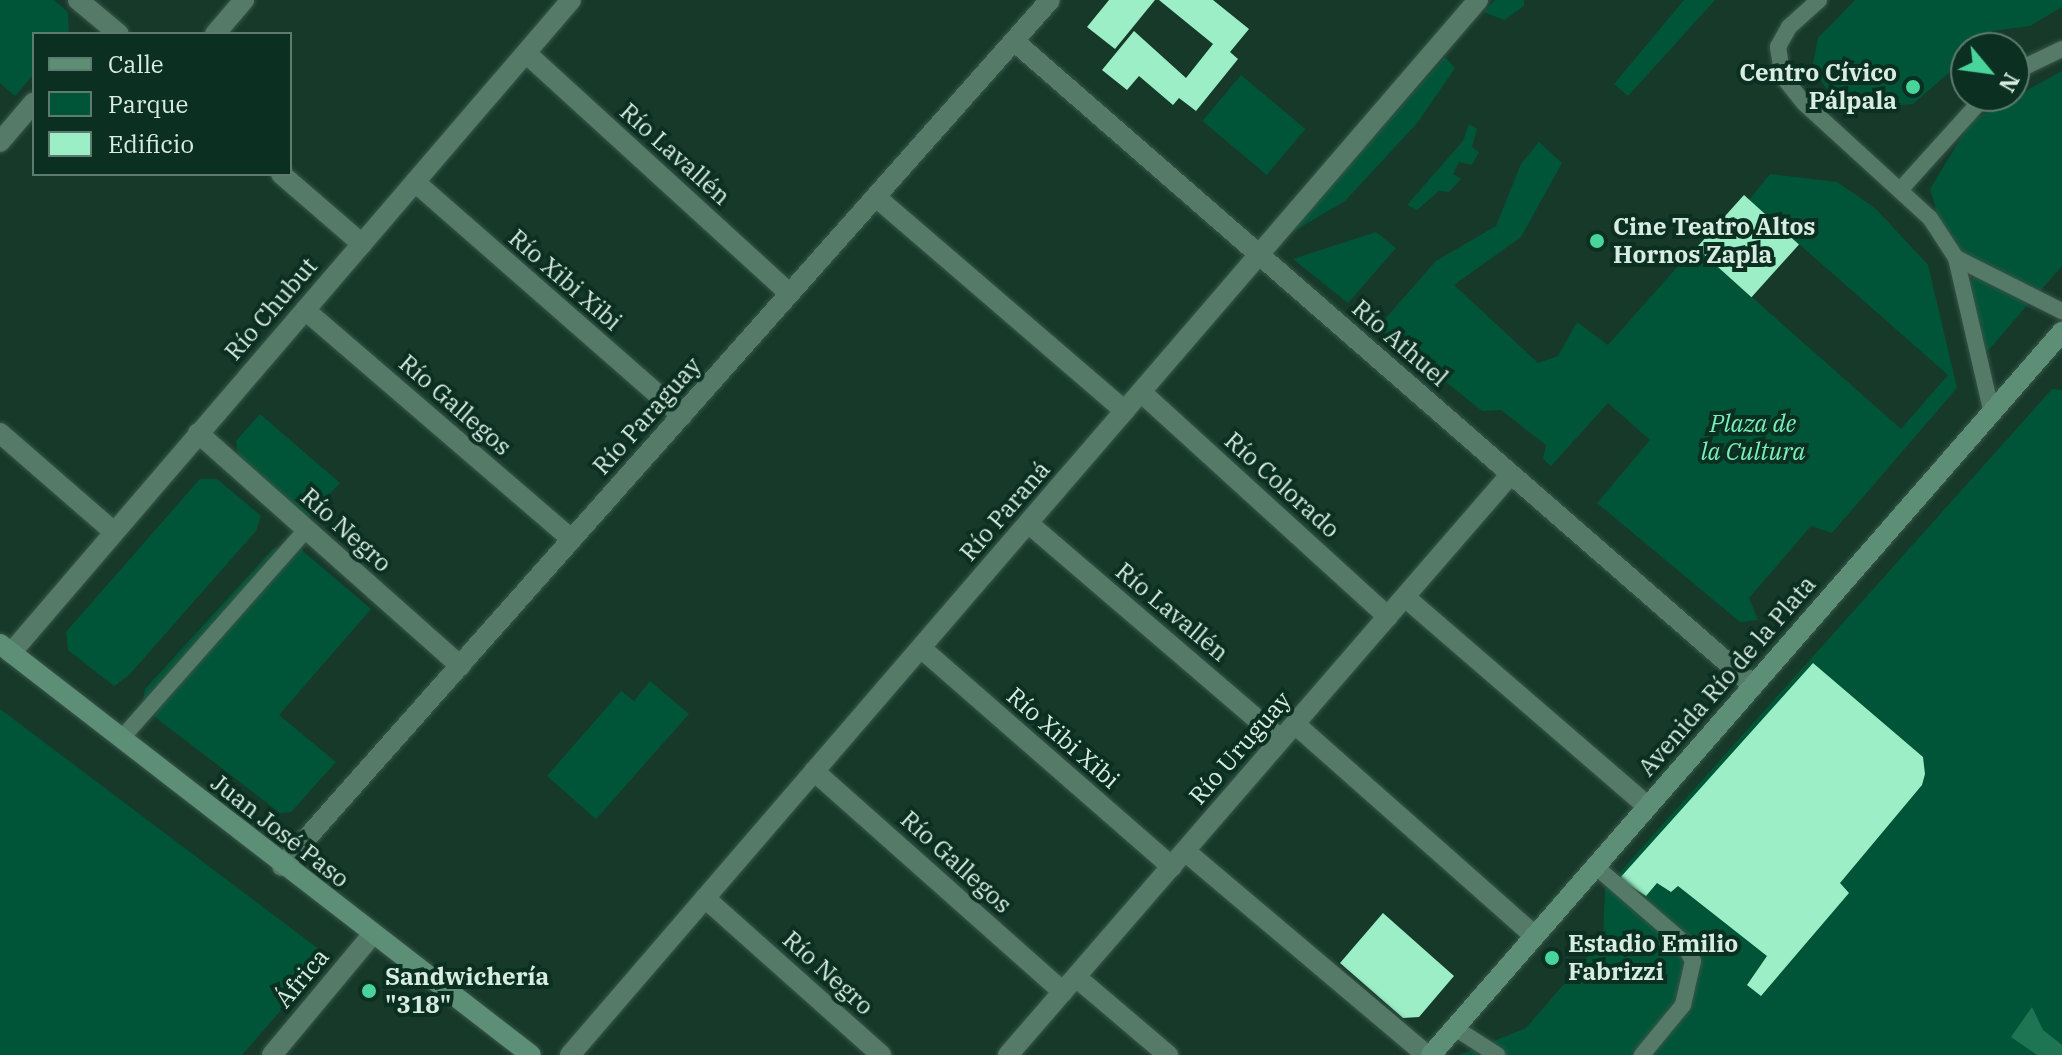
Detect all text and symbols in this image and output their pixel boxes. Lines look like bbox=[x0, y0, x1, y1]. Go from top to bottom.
legend bbox=[32, 32, 292, 176]
north arrow bbox=[1950, 32, 2030, 112]
text: Calle bbox=[108, 48, 164, 80]
place label: Centro Cívico Pálpala bbox=[1739, 59, 1897, 115]
text: N bbox=[1993, 68, 2027, 98]
marker: Centro Cívico Pálpala bbox=[1904, 78, 1922, 96]
text: Parque bbox=[108, 88, 188, 120]
street label: Río Lavallén bbox=[614, 97, 736, 211]
text: Edificio bbox=[108, 128, 194, 160]
place label: Cine Teatro Altos Hornos Zapla bbox=[1613, 213, 1816, 269]
street label: Río Xibi Xibi bbox=[503, 223, 627, 337]
marker: Cine Teatro Altos Hornos Zapla bbox=[1588, 232, 1606, 250]
street label: Río Chubut bbox=[219, 252, 323, 366]
street label: Río Athuel bbox=[1346, 294, 1454, 392]
street label: Río Gallegos bbox=[393, 349, 517, 461]
street label: Río Paraguay bbox=[587, 351, 707, 481]
park label: Plaza de la Cultura bbox=[1701, 410, 1805, 466]
street label: Río Colorado bbox=[1219, 426, 1345, 544]
street label: Río Paraná bbox=[954, 455, 1056, 567]
street label: Río Negro bbox=[295, 482, 397, 578]
street label: Río Lavallén bbox=[1110, 557, 1234, 667]
street label: Avenida Río de la Plata bbox=[1632, 570, 1822, 782]
street label: Río Xibi Xibi bbox=[1001, 681, 1125, 795]
street label: Río Uruguay bbox=[1183, 686, 1297, 810]
street label: Juan José Paso bbox=[205, 768, 355, 894]
street label: Río Gallegos bbox=[895, 805, 1017, 919]
street label: Río Negro bbox=[777, 925, 879, 1021]
place label: Estadio Emilio Fabrizzi bbox=[1568, 930, 1738, 986]
street label: África bbox=[269, 943, 335, 1013]
marker: Estadio Emilio Fabrizzi bbox=[1543, 949, 1561, 967]
place label: Sandwichería "318" bbox=[385, 963, 549, 1019]
marker: Sandwichería "318" bbox=[360, 982, 378, 1000]

